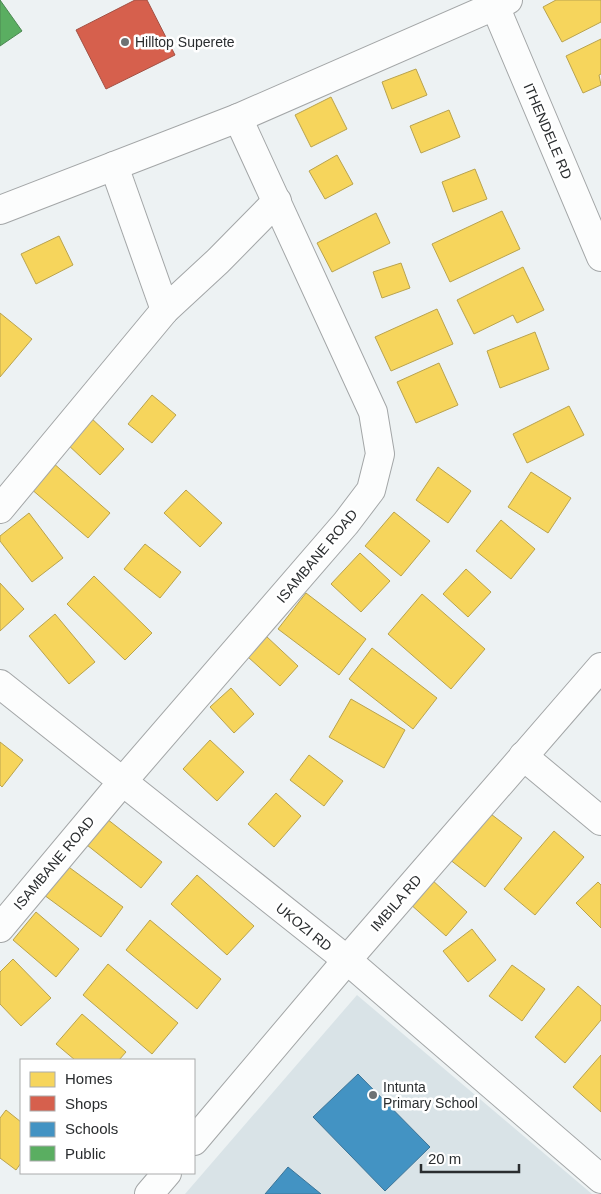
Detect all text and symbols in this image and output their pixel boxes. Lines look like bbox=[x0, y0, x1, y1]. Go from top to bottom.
place label: Hilltop Superete bbox=[135, 34, 235, 50]
marker: Hilltop Superete bbox=[119, 36, 131, 48]
street label: ITHENDELE RD bbox=[521, 81, 575, 181]
street label: ISAMBANE ROAD bbox=[273, 506, 361, 606]
street label: ISAMBANE ROAD bbox=[10, 813, 98, 913]
street label: IMBILA RD bbox=[367, 872, 425, 934]
street label: UKOZI RD bbox=[273, 900, 335, 954]
legend bbox=[20, 1059, 195, 1174]
text: Homes bbox=[65, 1070, 113, 1087]
place label: Intunta Primary School bbox=[383, 1079, 478, 1111]
marker: Intunta Primary School bbox=[367, 1089, 379, 1101]
text: Shops bbox=[65, 1095, 108, 1112]
text: Schools bbox=[65, 1120, 118, 1137]
scale bar bbox=[421, 1142, 518, 1174]
text: Public bbox=[65, 1145, 106, 1162]
text: 20 m bbox=[428, 1150, 461, 1167]

